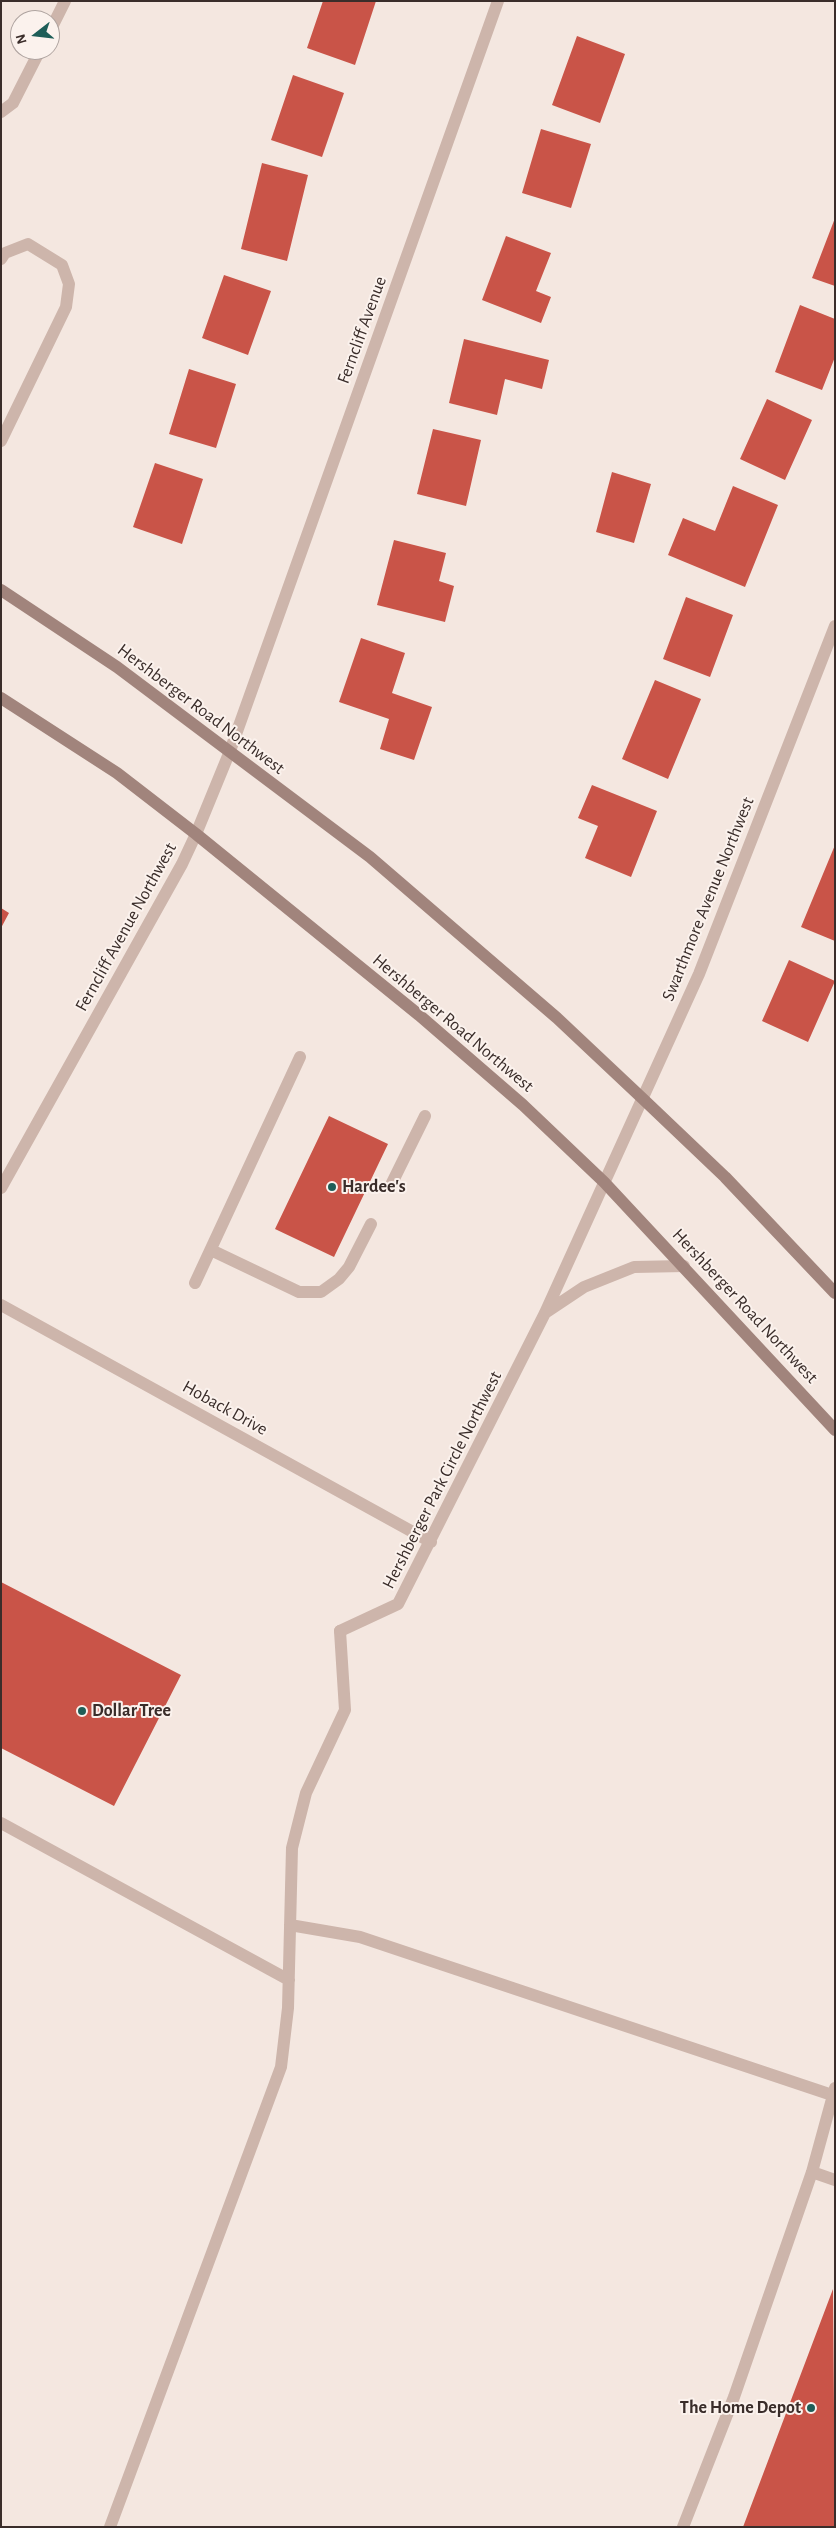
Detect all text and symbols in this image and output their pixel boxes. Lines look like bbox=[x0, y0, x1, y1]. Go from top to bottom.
north arrow bbox=[10, 10, 60, 60]
text: N bbox=[13, 32, 30, 45]
street label: Ferncliff Avenue bbox=[333, 273, 391, 387]
street label: Hershberger Road Northwest bbox=[113, 639, 289, 779]
street label: Swarthmore Avenue Northwest bbox=[657, 794, 759, 1004]
street label: Ferncliff Avenue Northwest bbox=[71, 839, 181, 1015]
street label: Hershberger Road Northwest bbox=[368, 949, 538, 1097]
place label: Hardee's bbox=[342, 1176, 406, 1198]
marker: Hardee's bbox=[326, 1181, 338, 1193]
street label: Hershberger Road Northwest bbox=[668, 1224, 822, 1388]
street label: Hershberger Park Circle Northwest bbox=[378, 1368, 506, 1592]
street label: Hoback Drive bbox=[179, 1376, 271, 1440]
place label: Dollar Tree bbox=[92, 1700, 171, 1722]
marker: Dollar Tree bbox=[76, 1705, 88, 1717]
place label: The Home Depot bbox=[680, 2397, 801, 2419]
marker: The Home Depot bbox=[805, 2402, 817, 2414]

